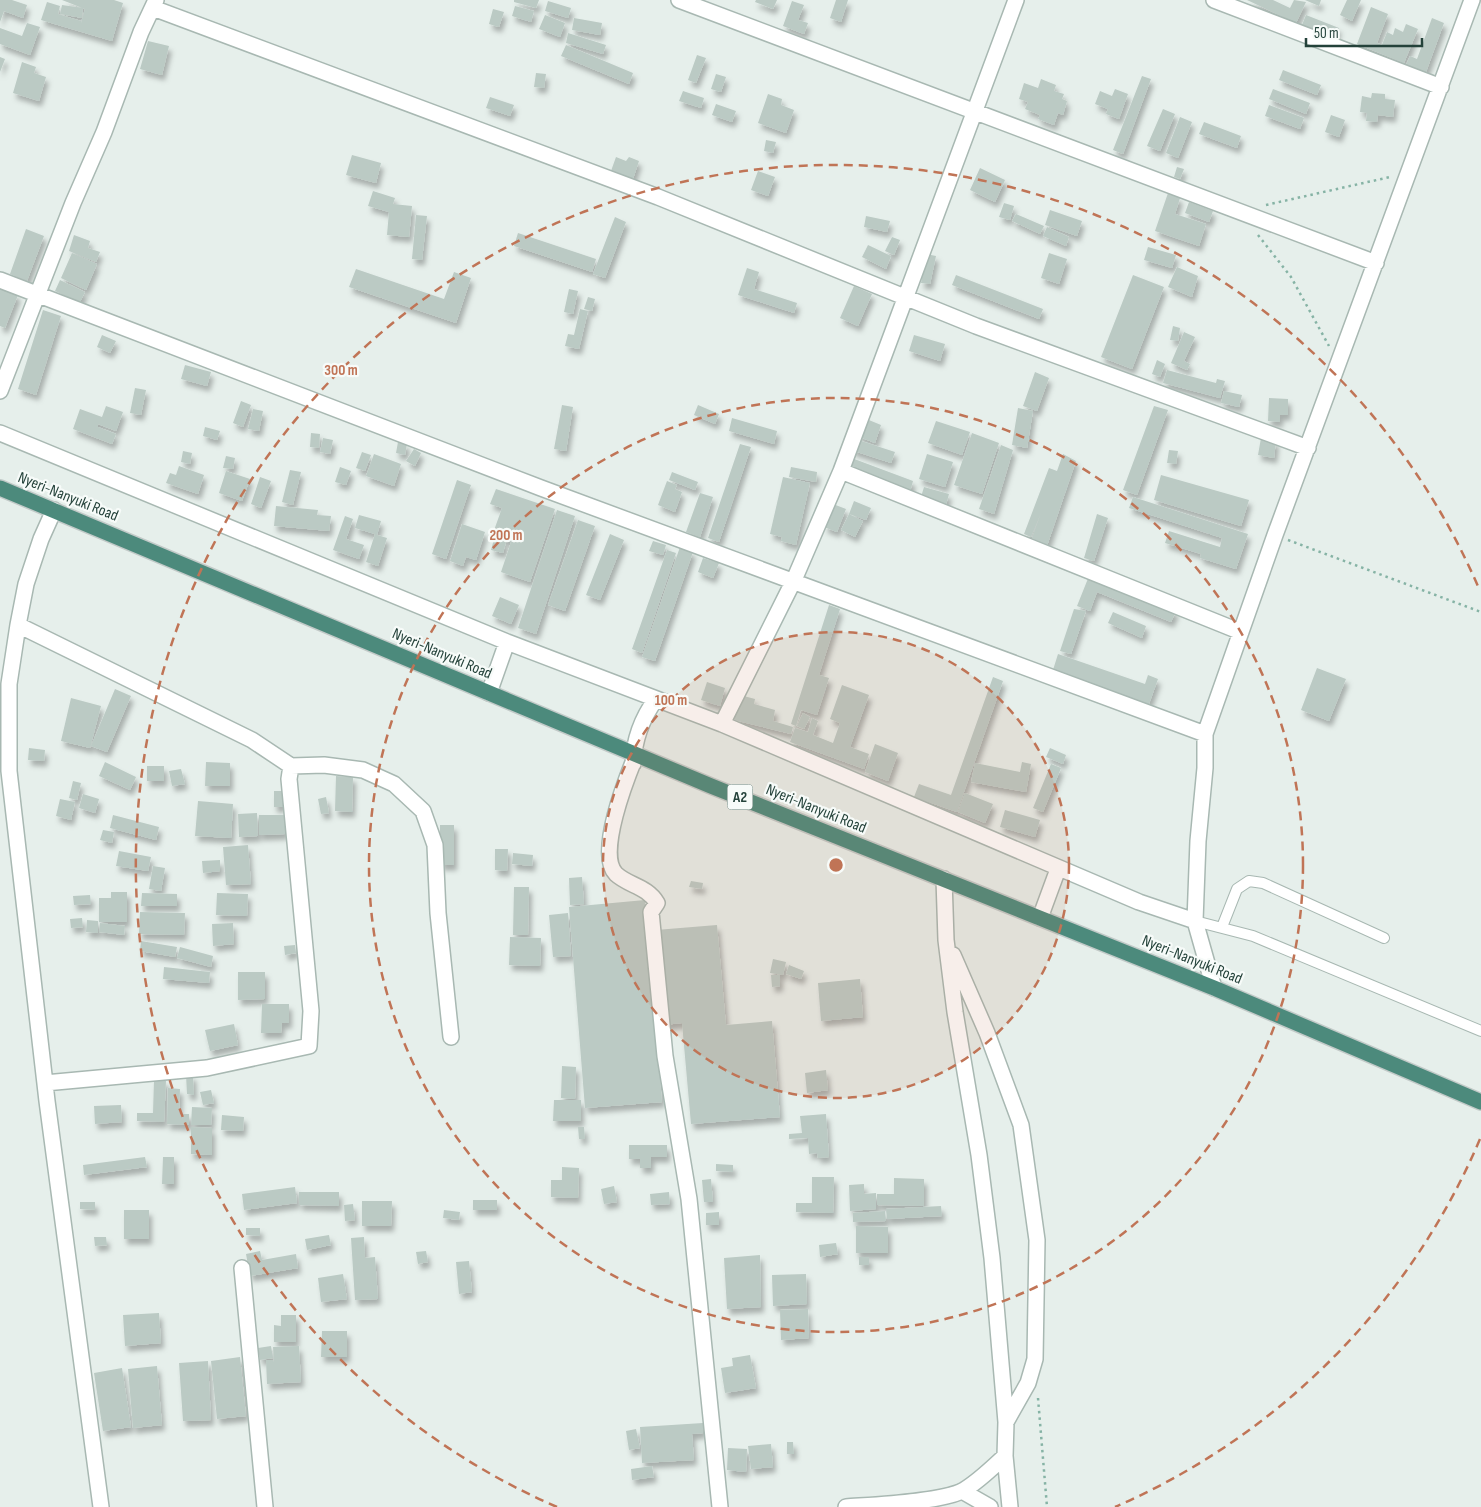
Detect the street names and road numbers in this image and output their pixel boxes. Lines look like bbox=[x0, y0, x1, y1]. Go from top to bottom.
street label: Nyeri-Nanyuki Road bbox=[15, 468, 121, 526]
street label: Nyeri-Nanyuki Road bbox=[389, 624, 495, 684]
street label: Nyeri-Nanyuki Road bbox=[763, 780, 869, 838]
road number: A2 bbox=[728, 784, 752, 810]
street label: Nyeri-Nanyuki Road bbox=[1139, 931, 1245, 989]

